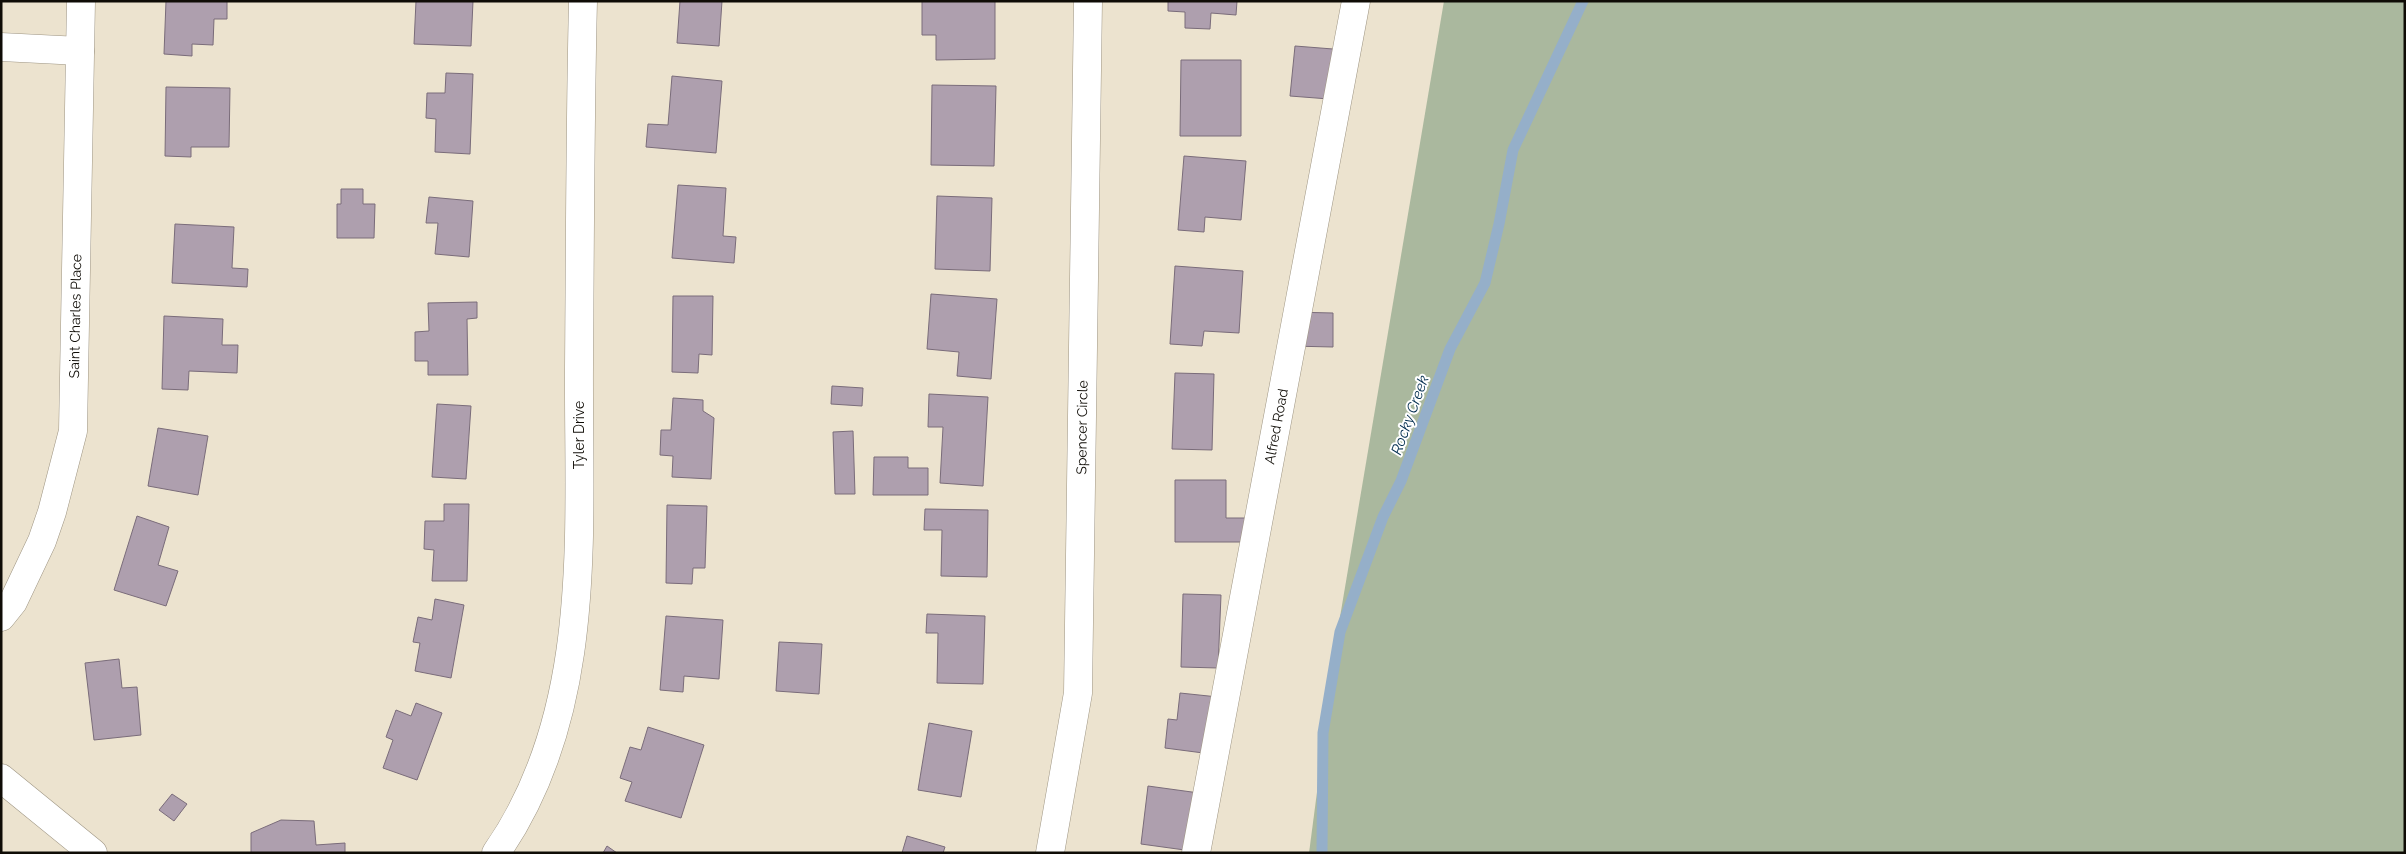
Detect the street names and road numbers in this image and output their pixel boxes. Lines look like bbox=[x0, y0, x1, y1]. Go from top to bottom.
street label: Saint Charles Place bbox=[66, 254, 84, 378]
street label: Spencer Circle bbox=[1073, 380, 1091, 475]
street label: Alfred Road bbox=[1261, 387, 1291, 466]
street label: Tyler Drive bbox=[571, 401, 587, 469]

